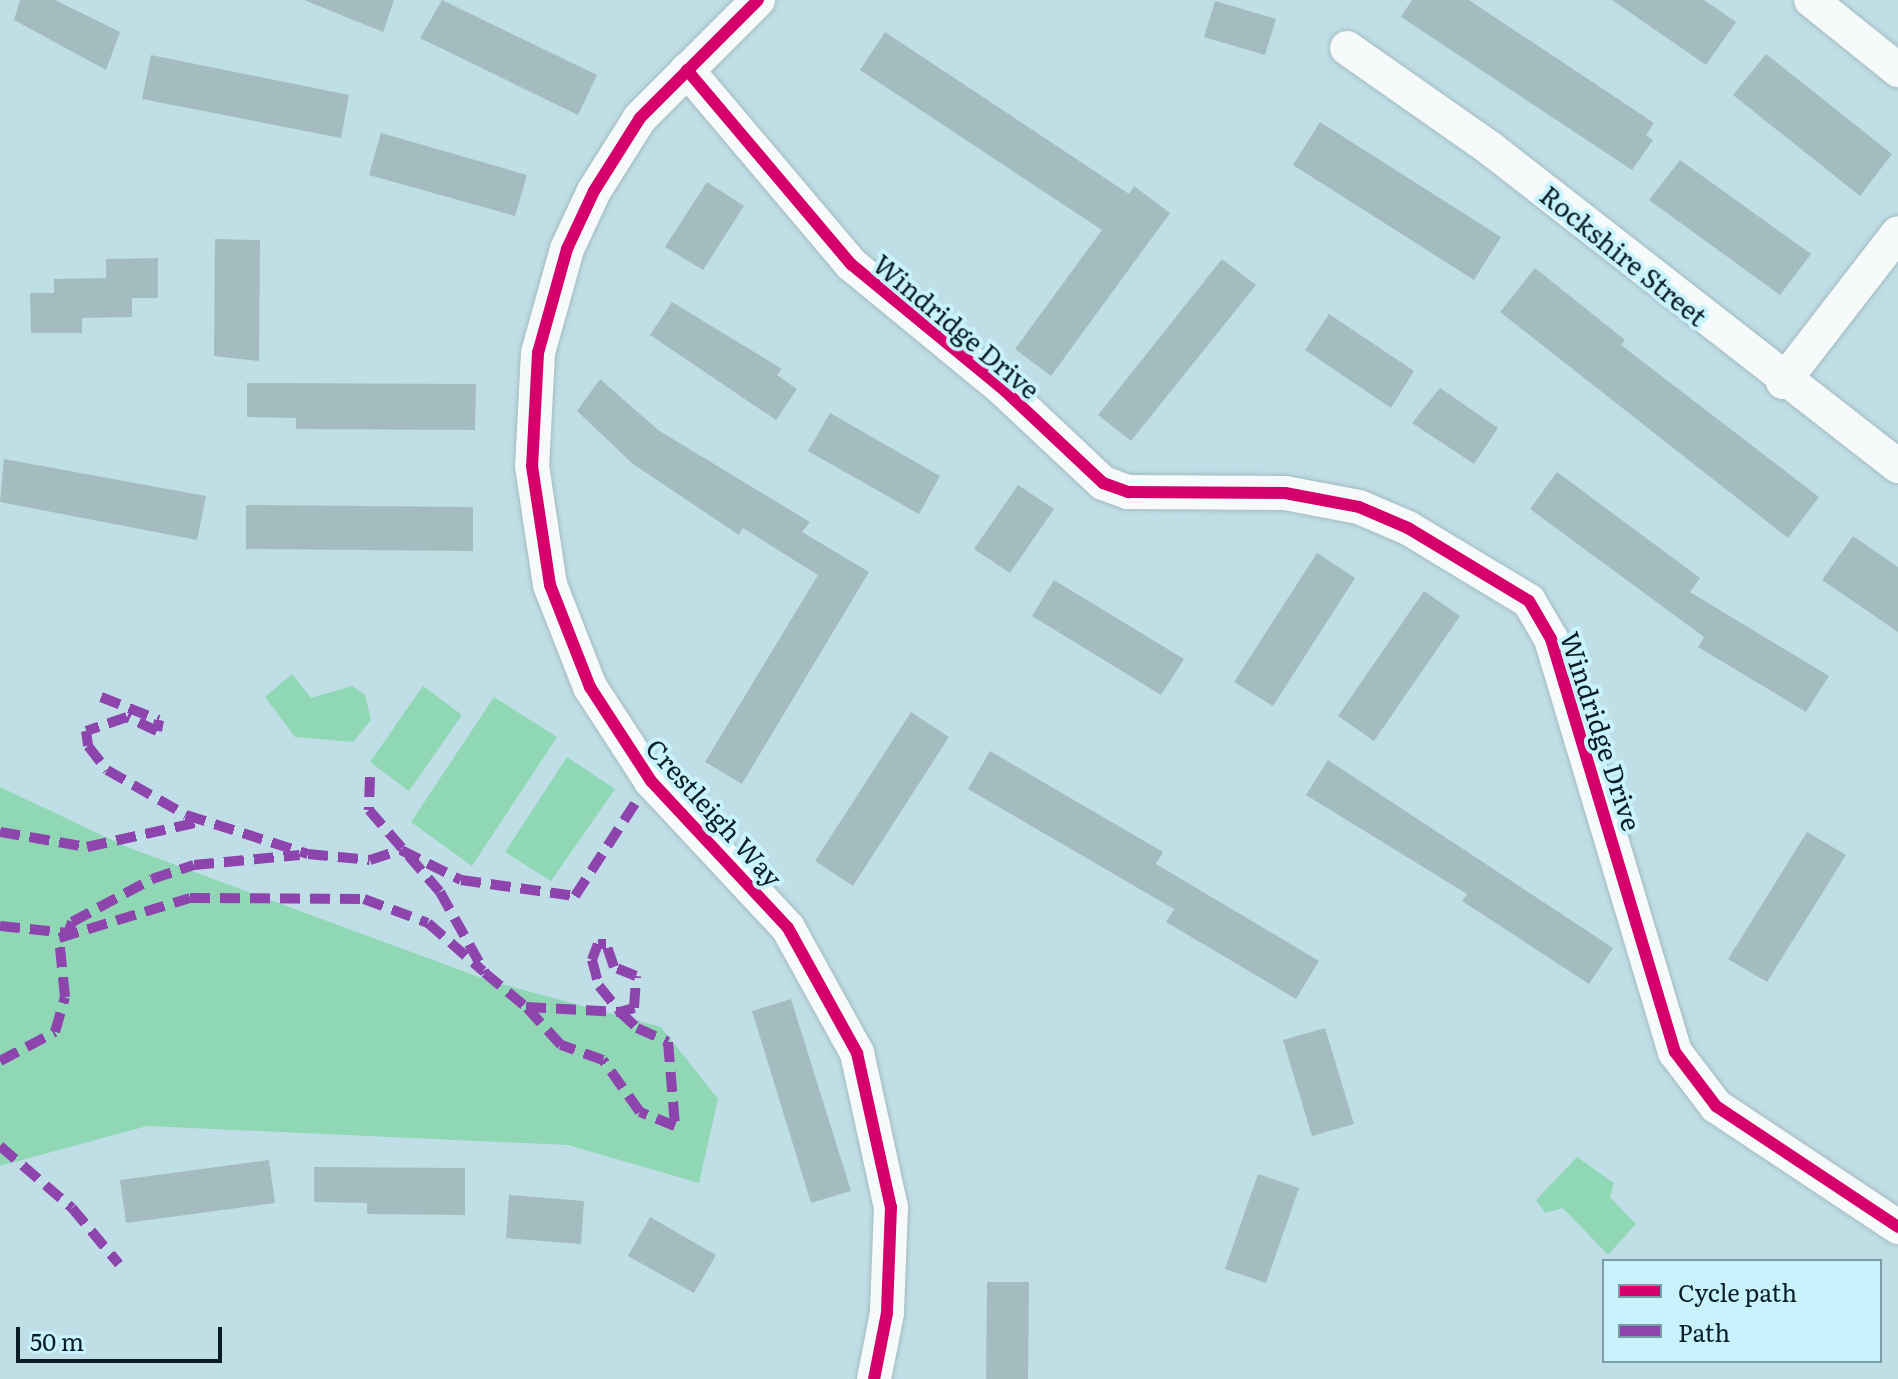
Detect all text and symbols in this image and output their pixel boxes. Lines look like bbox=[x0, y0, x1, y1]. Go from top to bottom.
street label: Rockshire Street bbox=[1535, 178, 1713, 332]
street label: Windridge Drive bbox=[868, 247, 1046, 405]
street label: Windridge Drive bbox=[1555, 628, 1649, 834]
street label: Crestleigh Way bbox=[640, 732, 790, 892]
legend bbox=[1602, 1259, 1882, 1363]
text: Cycle path bbox=[1678, 1274, 1797, 1309]
scale bar bbox=[20, 1311, 226, 1361]
text: Path bbox=[1678, 1314, 1730, 1349]
text: 50 m bbox=[30, 1323, 84, 1358]

